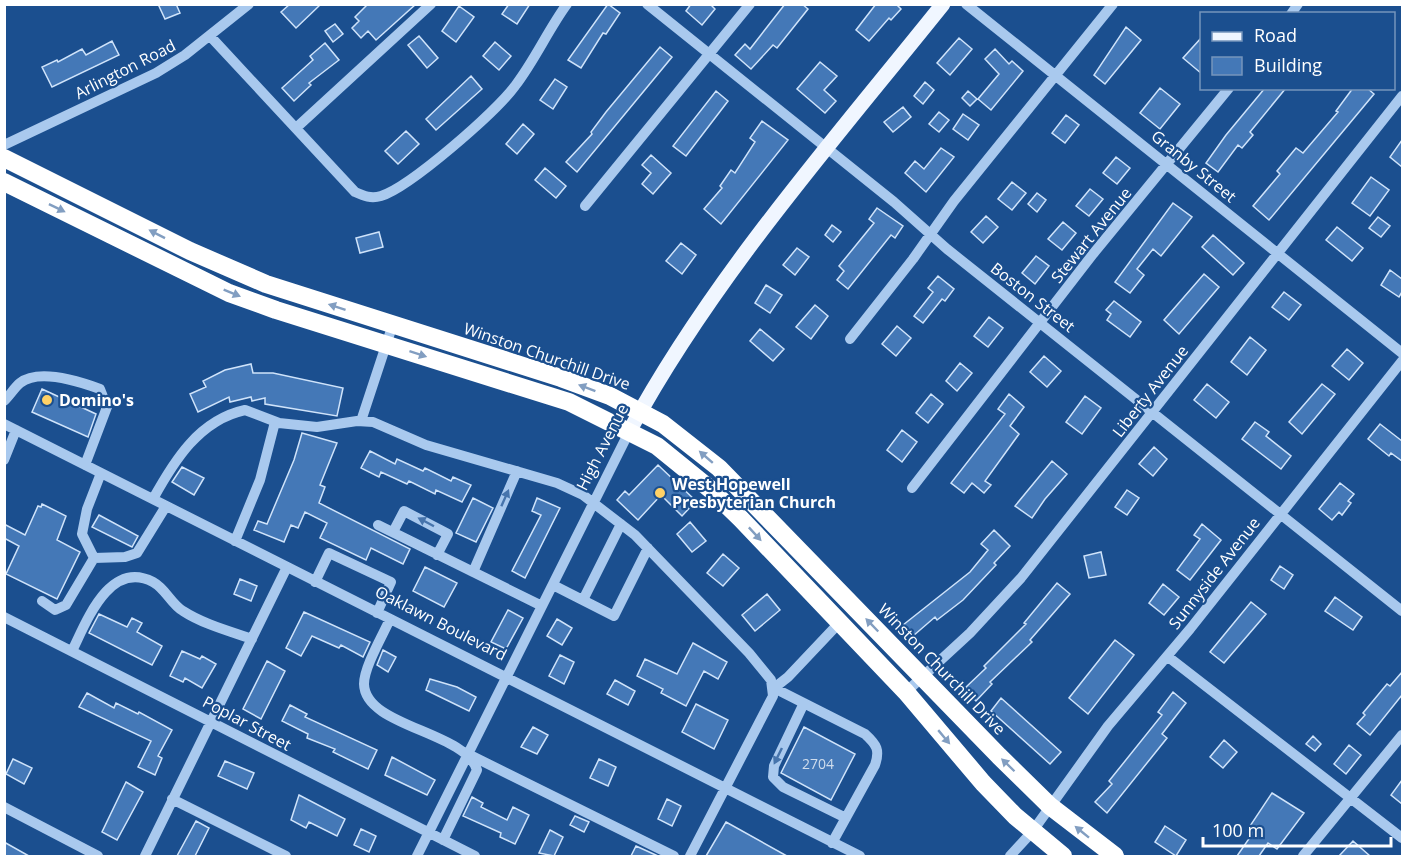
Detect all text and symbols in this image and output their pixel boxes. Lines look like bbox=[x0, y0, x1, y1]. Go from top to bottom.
legend bbox=[1200, 12, 1395, 90]
text: Road bbox=[1254, 23, 1297, 47]
street label: Arlington Road bbox=[71, 34, 179, 104]
text: Building bbox=[1254, 53, 1322, 77]
street label: Granby Street bbox=[1147, 125, 1241, 207]
street label: Stewart Avenue bbox=[1046, 183, 1136, 287]
one-way arrow bbox=[48, 204, 65, 213]
one-way arrow bbox=[148, 230, 165, 239]
street label: Boston Street bbox=[986, 257, 1080, 337]
one-way arrow bbox=[224, 289, 242, 299]
one-way arrow bbox=[328, 301, 346, 311]
street label: Winston Churchill Drive bbox=[461, 317, 633, 395]
street label: Liberty Avenue bbox=[1107, 340, 1193, 442]
one-way arrow bbox=[409, 350, 427, 359]
one-way arrow bbox=[578, 382, 596, 392]
place label: Domino's bbox=[59, 389, 134, 411]
marker: Domino's bbox=[40, 393, 54, 407]
street label: High Avenue bbox=[571, 400, 633, 494]
one-way arrow bbox=[698, 450, 714, 463]
place label: West Hopewell Presbyterian Church bbox=[672, 473, 836, 513]
marker: West Hopewell Presbyterian Church bbox=[653, 486, 667, 500]
one-way arrow bbox=[501, 489, 510, 507]
street label: Sunnyside Avenue bbox=[1163, 512, 1265, 634]
one-way arrow bbox=[417, 517, 434, 527]
one-way arrow bbox=[748, 527, 762, 541]
street label: Oaklawn Boulevard bbox=[371, 580, 511, 666]
street label: Winston Churchill Drive bbox=[873, 599, 1011, 739]
one-way arrow bbox=[866, 619, 880, 633]
street label: Poplar Street bbox=[199, 690, 295, 756]
one-way arrow bbox=[937, 729, 950, 744]
one-way arrow bbox=[774, 747, 784, 765]
house number: 2704 bbox=[802, 754, 834, 773]
one-way arrow bbox=[1001, 758, 1016, 772]
scale bar bbox=[1203, 810, 1390, 848]
text: 100 m bbox=[1212, 818, 1264, 842]
one-way arrow bbox=[1075, 826, 1090, 839]

